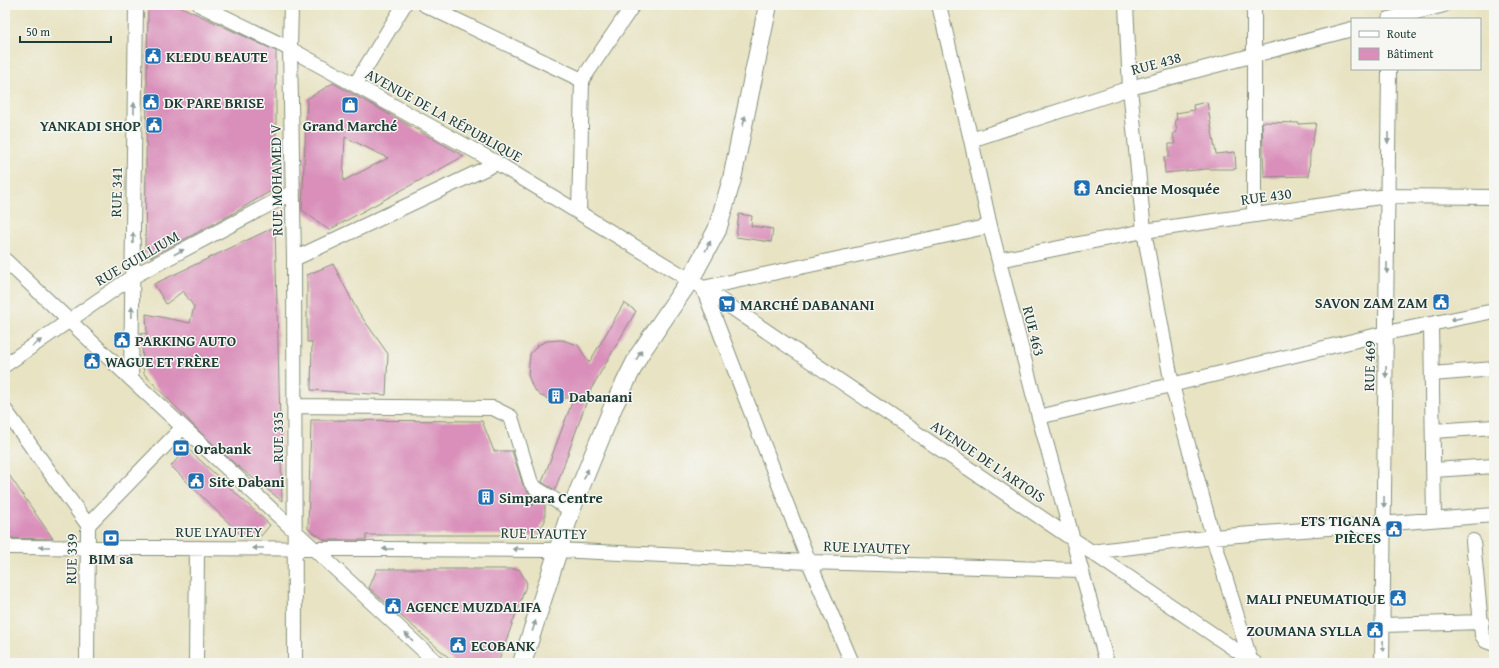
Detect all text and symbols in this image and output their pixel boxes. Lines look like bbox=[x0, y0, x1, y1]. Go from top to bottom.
scale bar bbox=[20, 18, 111, 44]
legend bbox=[1351, 18, 1481, 70]
text: 50 m bbox=[26, 23, 50, 40]
text: Route bbox=[1387, 25, 1417, 42]
text: Bâtiment bbox=[1387, 45, 1434, 62]
public building icon: KLEDU BEAUTE bbox=[143, 46, 163, 66]
place label: KLEDU BEAUTE bbox=[166, 46, 268, 67]
street label: RUE 438 bbox=[1129, 46, 1183, 80]
street label: AVENUE DE LA RÉPUBLIQUE bbox=[362, 63, 527, 167]
public building icon: DK PARE BRISE bbox=[141, 92, 161, 112]
place label: DK PARE BRISE bbox=[164, 92, 264, 113]
shop icon: Grand Marché bbox=[340, 95, 360, 115]
one-way arrow bbox=[131, 101, 137, 114]
place label: YANKADI SHOP bbox=[40, 115, 141, 136]
public building icon: YANKADI SHOP bbox=[144, 115, 164, 135]
place label: Grand Marché bbox=[303, 115, 397, 136]
one-way arrow bbox=[741, 115, 747, 127]
street label: RUE MOHAMED V bbox=[265, 124, 287, 236]
one-way arrow bbox=[1385, 132, 1391, 145]
street label: RUE 341 bbox=[105, 166, 127, 218]
temple icon: Ancienne Mosquée bbox=[1072, 178, 1092, 198]
place label: Ancienne Mosquée bbox=[1095, 178, 1220, 199]
street label: RUE 430 bbox=[1239, 182, 1293, 210]
street label: RUE GUILLIUM bbox=[91, 225, 183, 291]
one-way arrow bbox=[130, 231, 136, 244]
one-way arrow bbox=[705, 240, 712, 251]
one-way arrow bbox=[173, 249, 185, 256]
one-way arrow bbox=[1384, 262, 1390, 275]
place label: SAVON ZAM ZAM bbox=[1315, 292, 1428, 313]
public building icon: SAVON ZAM ZAM bbox=[1431, 292, 1451, 312]
supermarket icon: MARCHÉ DABANANI bbox=[717, 294, 737, 314]
place label: MARCHÉ DABANANI bbox=[740, 294, 874, 315]
street label: RUE 463 bbox=[1018, 304, 1050, 358]
one-way arrow bbox=[129, 305, 135, 318]
one-way arrow bbox=[1450, 316, 1462, 322]
public building icon: PARKING AUTO bbox=[112, 330, 132, 350]
place label: PARKING AUTO bbox=[135, 330, 236, 351]
one-way arrow bbox=[32, 339, 42, 347]
street label: RUE 469 bbox=[1358, 340, 1380, 392]
one-way arrow bbox=[636, 349, 643, 361]
public building icon: WAGUE ET FRÈRE bbox=[82, 351, 102, 371]
place label: WAGUE ET FRÈRE bbox=[105, 351, 219, 372]
one-way arrow bbox=[1382, 366, 1389, 378]
building icon: Dabanani bbox=[546, 386, 566, 406]
place label: Dabanani bbox=[569, 386, 633, 407]
street label: RUE 335 bbox=[267, 411, 288, 463]
street label: AVENUE DE L'ARTOIS bbox=[927, 415, 1049, 507]
bank icon: Orabank bbox=[171, 438, 191, 458]
place label: Orabank bbox=[194, 438, 252, 459]
one-way arrow bbox=[583, 467, 589, 479]
public building icon: Site Dabani bbox=[186, 471, 206, 491]
place label: Site Dabani bbox=[209, 471, 285, 492]
building icon: Simpara Centre bbox=[476, 487, 496, 507]
place label: Simpara Centre bbox=[499, 487, 603, 508]
one-way arrow bbox=[1381, 496, 1387, 509]
place label: ETS TIGANA PIÈCES bbox=[1301, 510, 1381, 548]
public building icon: ETS TIGANA PIÈCES bbox=[1384, 519, 1404, 539]
street label: RUE LYAUTEY bbox=[176, 521, 262, 542]
street label: RUE LYAUTEY bbox=[500, 522, 588, 544]
bank icon: BIM sa bbox=[101, 528, 121, 548]
street label: RUE 339 bbox=[60, 533, 82, 585]
street label: RUE LYAUTEY bbox=[823, 535, 911, 559]
one-way arrow bbox=[37, 544, 50, 550]
one-way arrow bbox=[251, 545, 264, 551]
one-way arrow bbox=[381, 546, 394, 552]
one-way arrow bbox=[511, 546, 524, 552]
place label: BIM sa bbox=[89, 548, 134, 569]
place label: MALI PNEUMATIQUE bbox=[1246, 588, 1385, 609]
public building icon: MALI PNEUMATIQUE bbox=[1388, 588, 1408, 608]
public building icon: AGENCE MUZDALIFA bbox=[383, 596, 403, 616]
place label: AGENCE MUZDALIFA bbox=[406, 596, 542, 617]
one-way arrow bbox=[531, 619, 537, 631]
place label: ZOUMANA SYLLA bbox=[1246, 620, 1362, 641]
public building icon: ZOUMANA SYLLA bbox=[1365, 620, 1385, 640]
one-way arrow bbox=[404, 632, 414, 641]
public building icon: ECOBANK bbox=[448, 635, 468, 655]
place label: ECOBANK bbox=[471, 635, 536, 656]
one-way arrow bbox=[1380, 640, 1386, 653]

